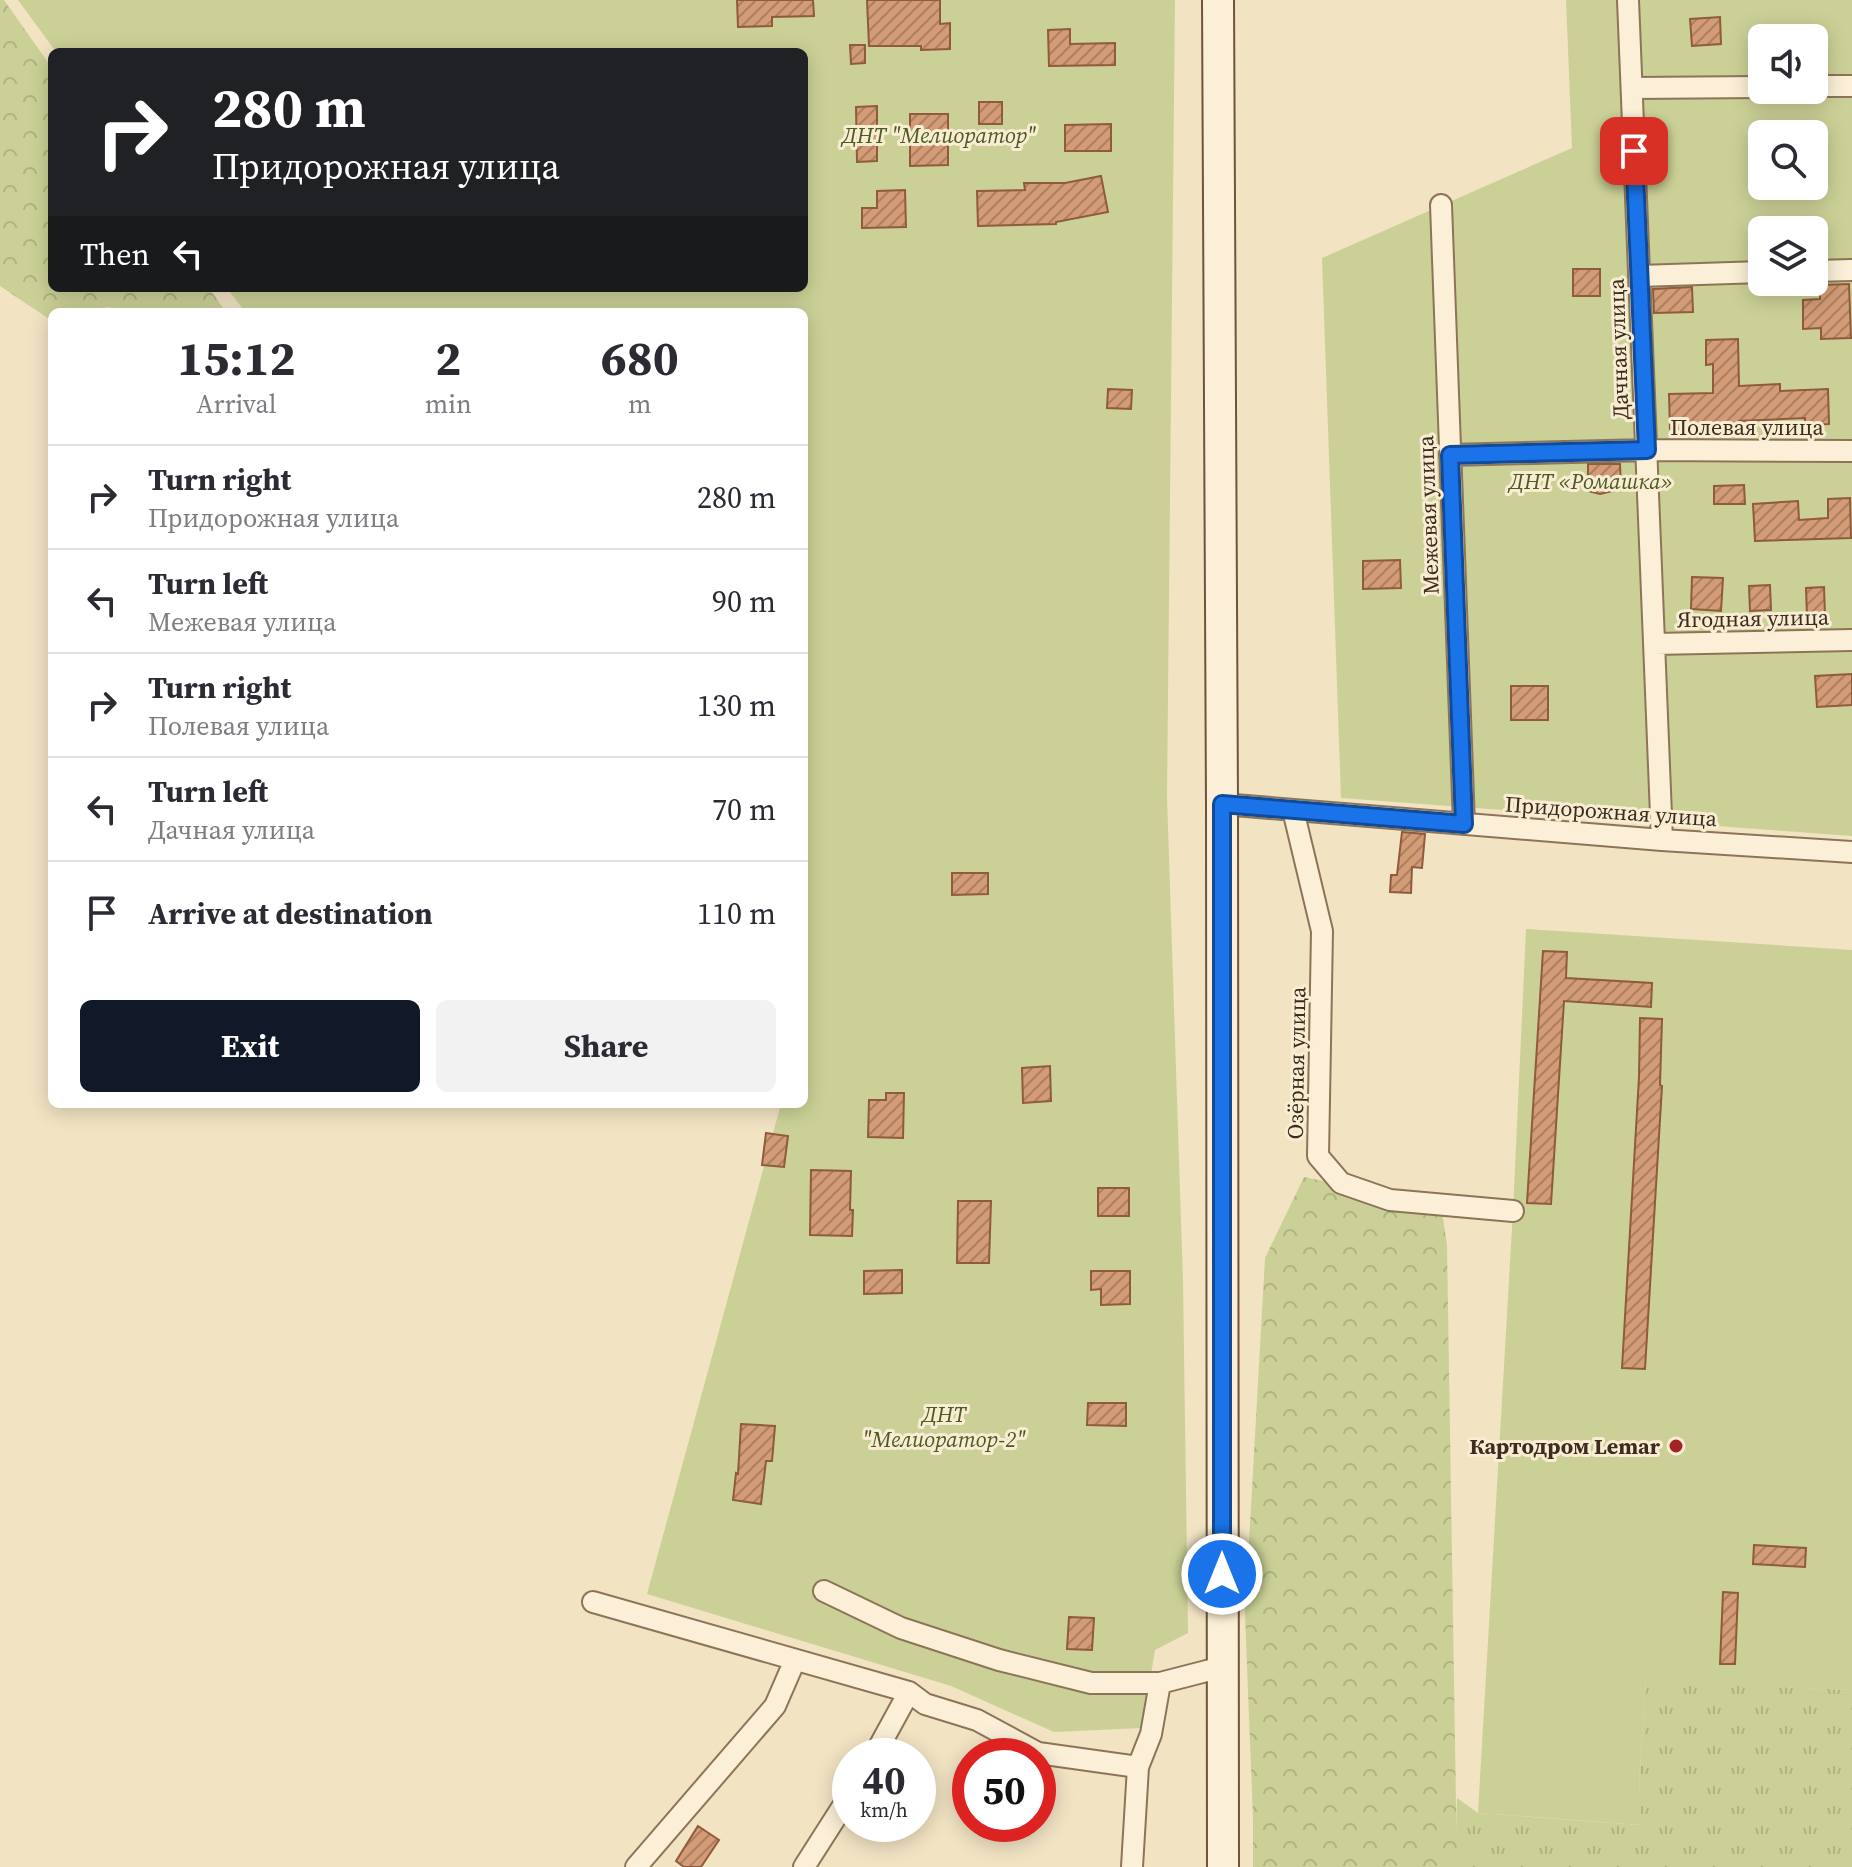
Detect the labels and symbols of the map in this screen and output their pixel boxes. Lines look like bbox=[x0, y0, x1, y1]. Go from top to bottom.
pin bbox=[1600, 117, 1668, 185]
park label: ДНТ "Мелиоратор" bbox=[840, 120, 1036, 150]
street label: Дачная улица bbox=[1601, 277, 1635, 420]
street label: Полевая улица bbox=[1670, 412, 1824, 442]
street label: Межевая улица bbox=[1410, 434, 1446, 595]
park label: ДНТ «Ромашка» bbox=[1507, 466, 1673, 496]
street label: Ягодная улица bbox=[1677, 602, 1830, 634]
street label: Придорожная улица bbox=[1504, 789, 1719, 833]
street label: Озёрная улица bbox=[1280, 986, 1312, 1140]
park label: ДНТ "Мелиоратор-2" bbox=[862, 1399, 1026, 1454]
place label: Картодром Lemar bbox=[1469, 1431, 1661, 1461]
marker: Картодром Lemar bbox=[1667, 1437, 1685, 1455]
position arrow bbox=[1180, 1532, 1264, 1616]
speed limit sign: 50 bbox=[952, 1738, 1056, 1842]

